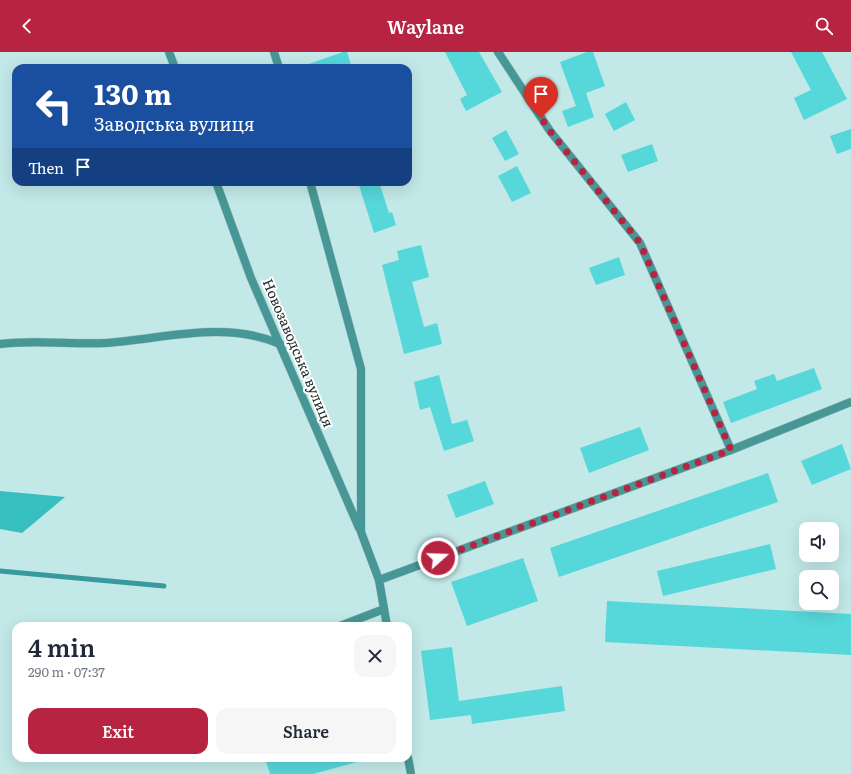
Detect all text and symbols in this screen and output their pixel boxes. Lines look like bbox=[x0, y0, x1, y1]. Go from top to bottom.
text: Waylane bbox=[387, 13, 464, 40]
icon: back bbox=[16, 15, 38, 37]
icon: search bbox=[813, 15, 835, 37]
text: 130 m bbox=[94, 72, 172, 114]
pin bbox=[524, 77, 558, 118]
icon: left bbox=[28, 80, 80, 132]
icon: arrive bbox=[530, 83, 552, 105]
text: Заводська вулиця bbox=[94, 110, 255, 137]
text: Then bbox=[28, 156, 64, 179]
icon: arrive bbox=[72, 156, 94, 178]
street label: Новозаводська вулиця bbox=[259, 275, 339, 430]
map controls bbox=[799, 522, 839, 610]
button: sound bbox=[799, 522, 839, 562]
position arrow bbox=[417, 537, 459, 579]
button: search bbox=[799, 570, 839, 610]
text: 4 min bbox=[28, 629, 95, 664]
button: close bbox=[354, 635, 396, 677]
text: 290 m · 07:37 bbox=[28, 662, 105, 681]
button: Exit bbox=[28, 708, 208, 754]
button: Share bbox=[216, 708, 396, 754]

